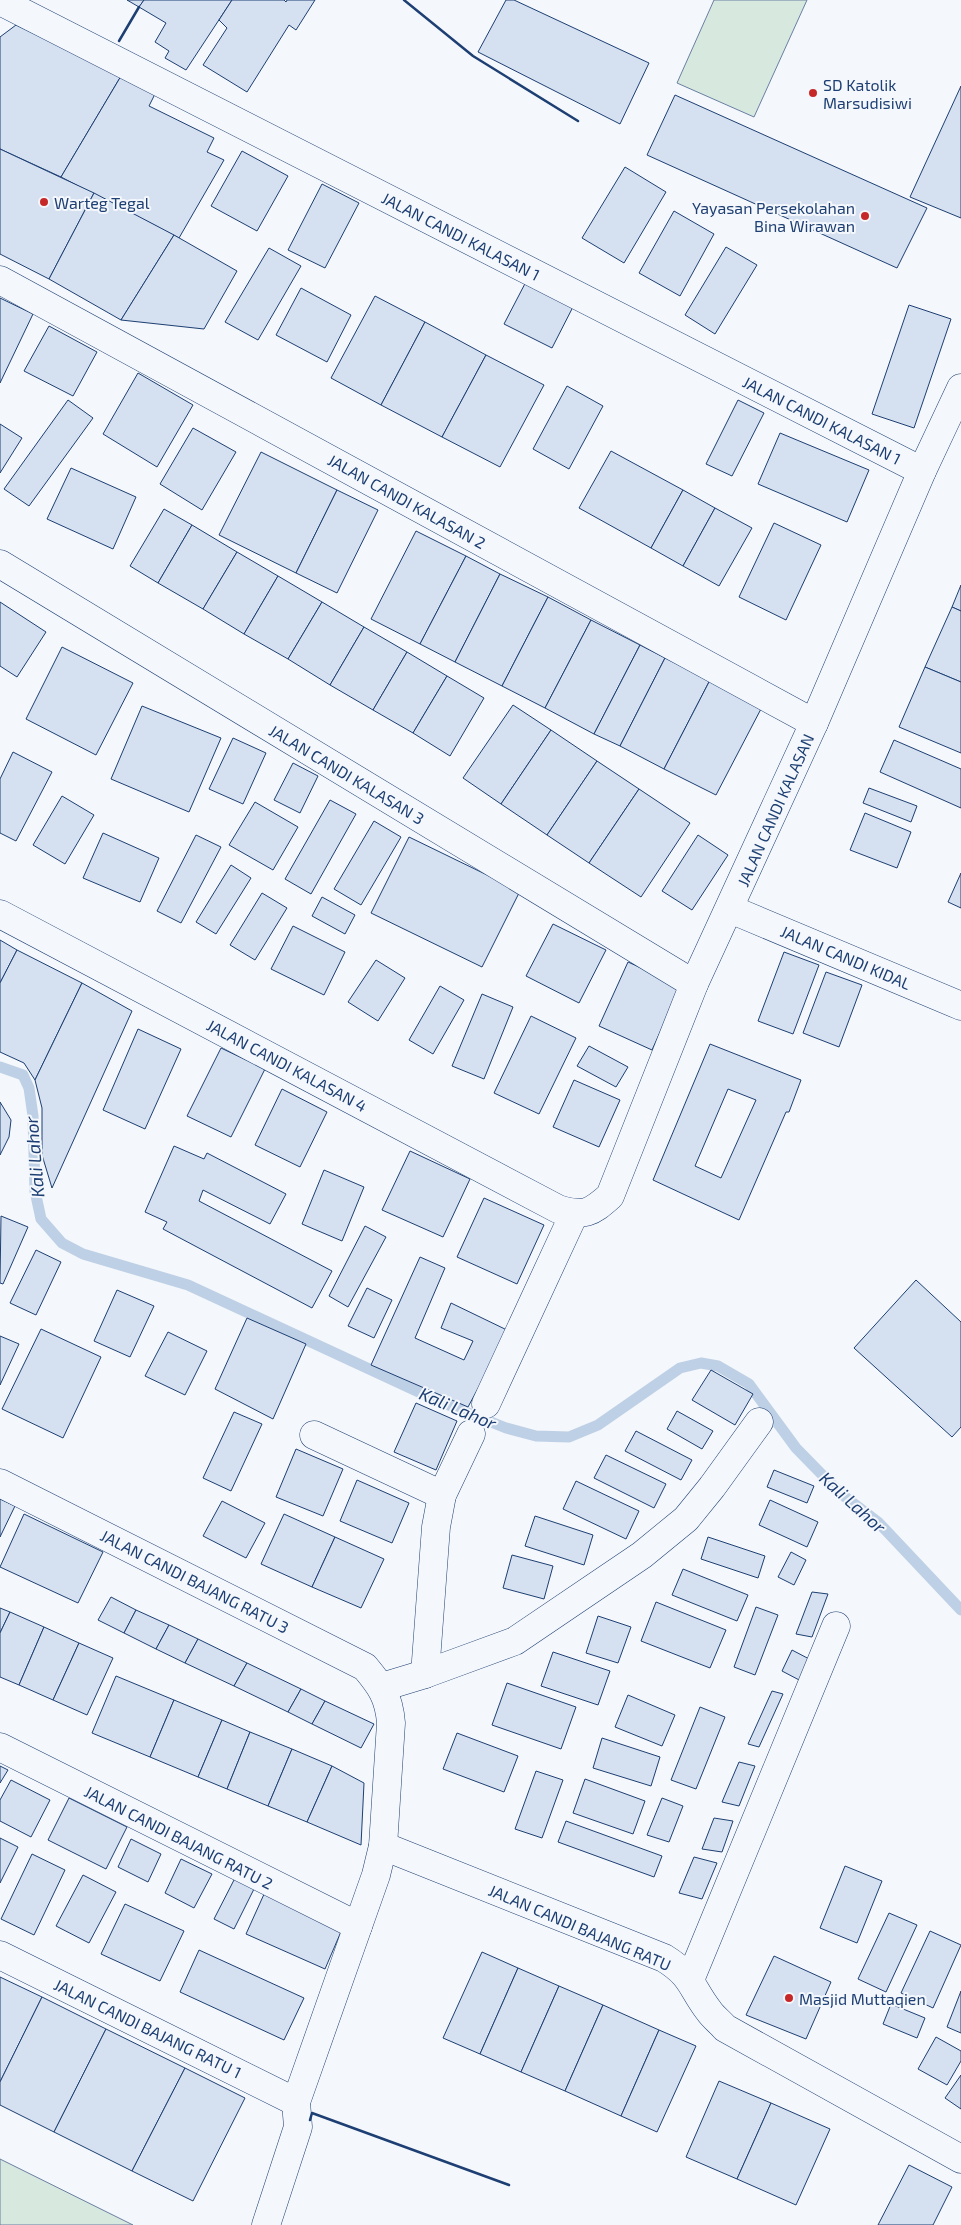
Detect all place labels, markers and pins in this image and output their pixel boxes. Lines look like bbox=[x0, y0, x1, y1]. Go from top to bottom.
place label: SD Katolik Marsudisiwi bbox=[823, 75, 912, 112]
marker: SD Katolik Marsudisiwi bbox=[807, 87, 819, 99]
place label: Warteg Tegal bbox=[54, 193, 150, 212]
marker: Warteg Tegal bbox=[38, 196, 50, 208]
place label: Yayasan Persekolahan Bina Wirawan bbox=[692, 198, 855, 235]
marker: Yayasan Persekolahan Bina Wirawan bbox=[859, 210, 871, 222]
place label: Masjid Muttaqien bbox=[799, 1989, 926, 2009]
marker: Masjid Muttaqien bbox=[783, 1992, 795, 2004]

